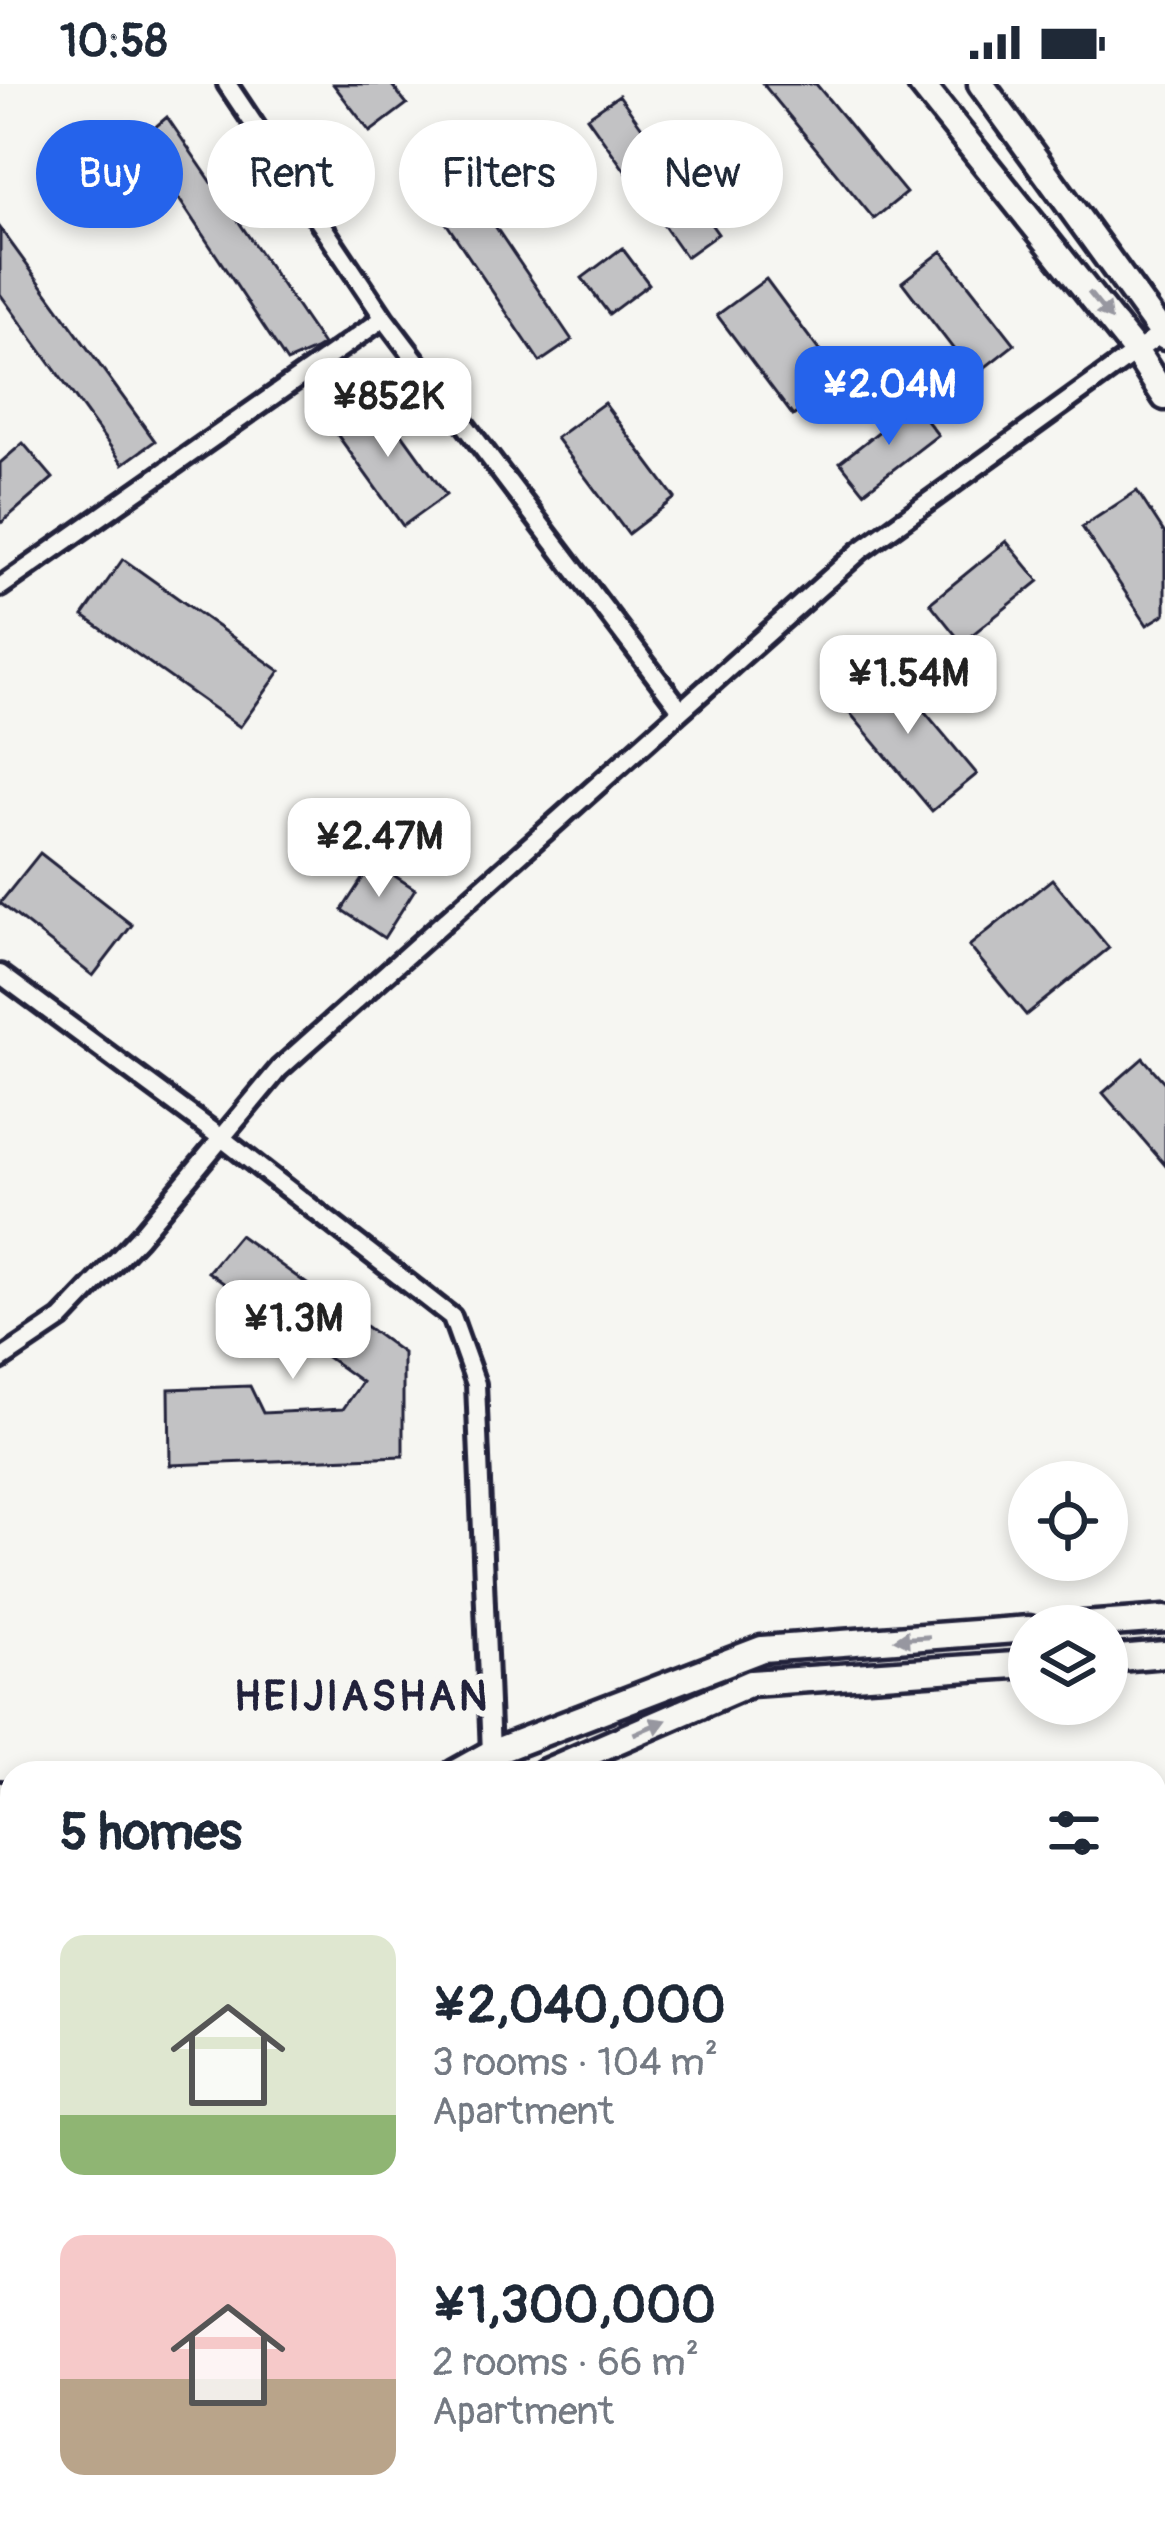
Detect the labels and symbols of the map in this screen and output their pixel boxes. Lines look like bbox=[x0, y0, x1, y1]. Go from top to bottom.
one-way arrow bbox=[1087, 291, 1112, 322]
pin: ¥2.04M bbox=[791, 346, 987, 448]
pin: ¥852K bbox=[304, 358, 472, 460]
pin: ¥1.54M bbox=[810, 635, 1006, 737]
pin: ¥2.47M bbox=[281, 798, 477, 900]
pin: ¥1.3M bbox=[209, 1280, 377, 1382]
one-way arrow bbox=[893, 1628, 930, 1647]
district label: HEIJIASHAN bbox=[234, 1671, 490, 1723]
one-way arrow bbox=[633, 1716, 668, 1736]

